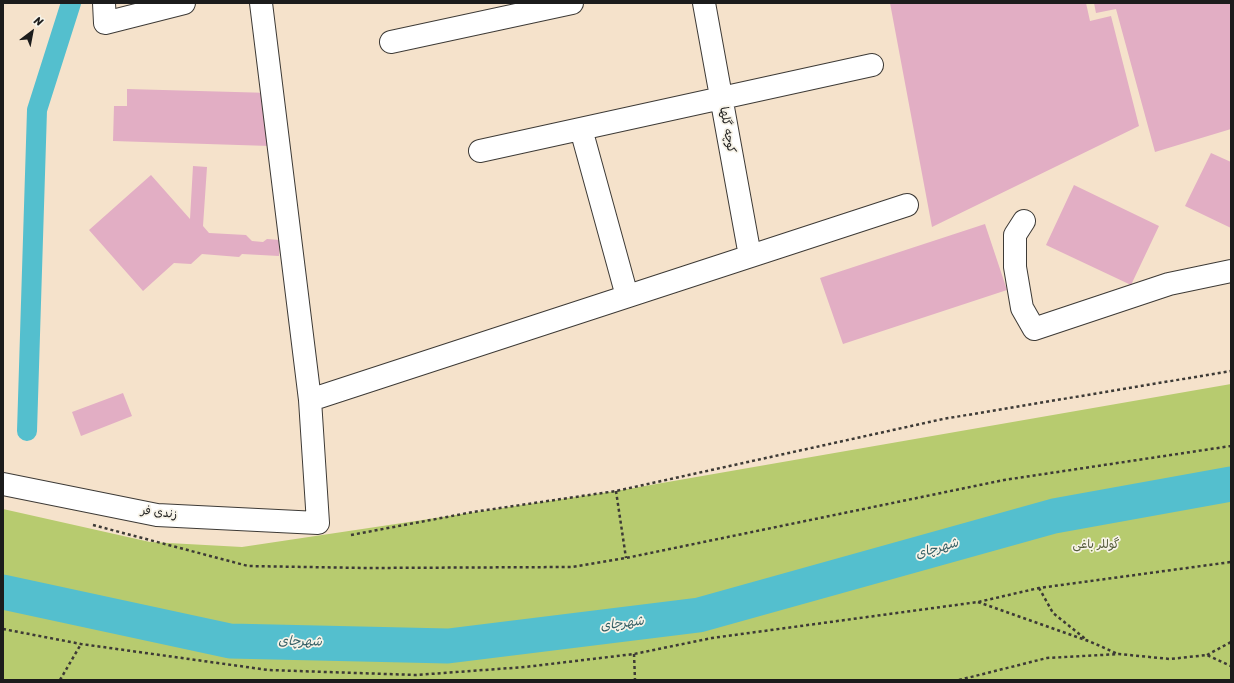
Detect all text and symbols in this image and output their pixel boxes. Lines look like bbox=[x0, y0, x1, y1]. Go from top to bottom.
text: N bbox=[30, 11, 47, 31]
north arrow bbox=[12, 12, 52, 52]
street label: کوچه گلها bbox=[716, 106, 738, 154]
street label: زندی فر bbox=[140, 504, 178, 522]
water label: شهرچای bbox=[914, 535, 960, 563]
park label: گوللر باغی bbox=[1073, 538, 1119, 552]
water label: شهرچای bbox=[599, 614, 645, 634]
water label: شهرچای bbox=[278, 634, 322, 650]

